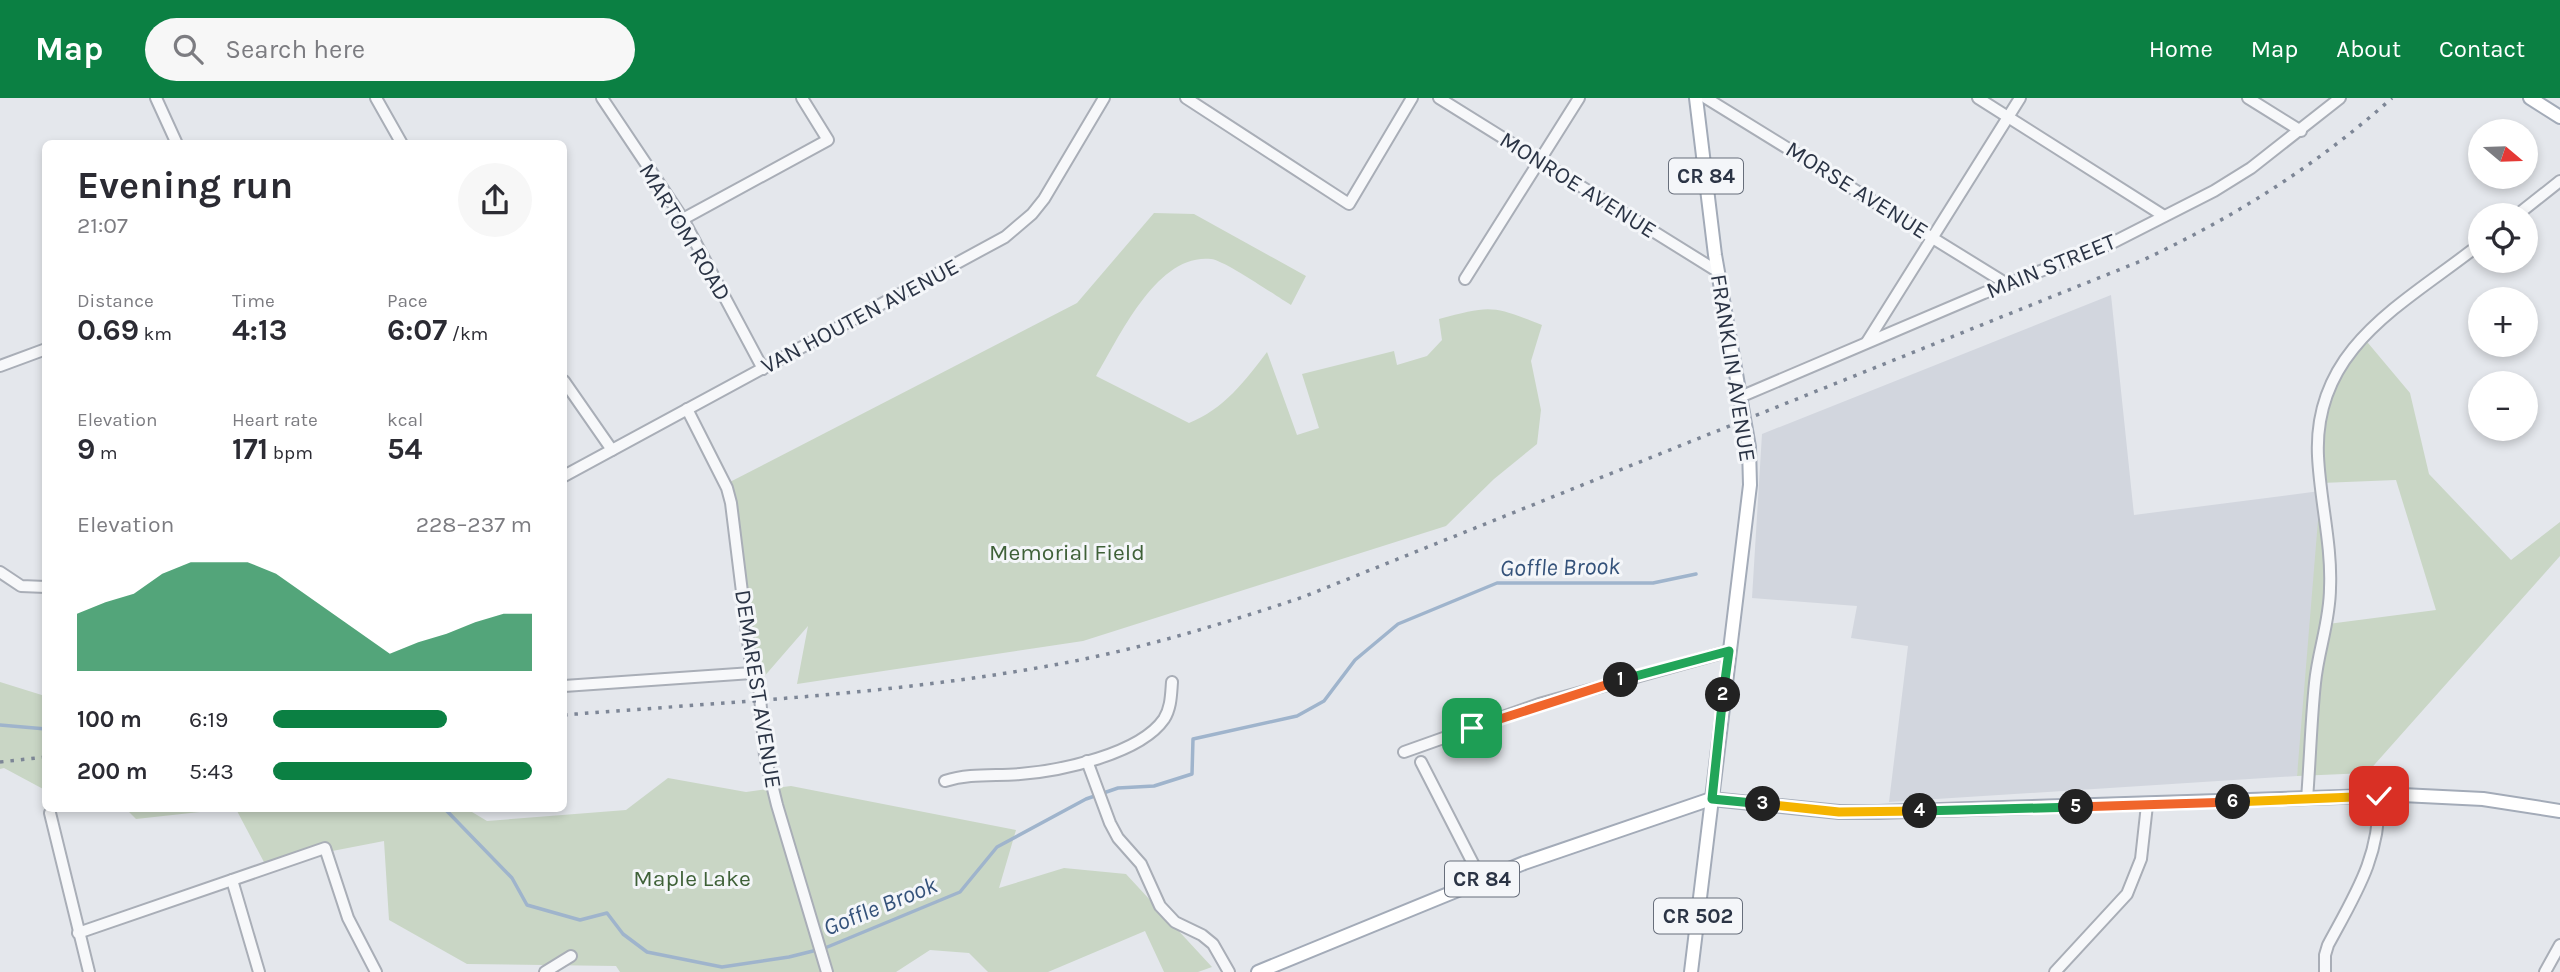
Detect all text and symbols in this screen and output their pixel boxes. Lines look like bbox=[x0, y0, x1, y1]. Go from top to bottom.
search box bbox=[145, 18, 635, 81]
text: Map bbox=[35, 30, 103, 68]
icon: search bbox=[169, 30, 207, 68]
text: Search here bbox=[225, 34, 365, 65]
text: Home bbox=[2149, 35, 2213, 63]
text: Map bbox=[2251, 35, 2298, 63]
text: About bbox=[2336, 35, 2401, 63]
text: Contact bbox=[2439, 35, 2525, 63]
north arrow bbox=[2468, 119, 2538, 189]
map controls bbox=[2468, 119, 2538, 441]
street label: MONROE AVENUE bbox=[1495, 126, 1661, 244]
street label: MORSE AVENUE bbox=[1781, 135, 1933, 245]
street label: MARTOM ROAD bbox=[633, 158, 737, 306]
road number: CR 84 bbox=[1669, 158, 1743, 194]
text: Evening run bbox=[77, 163, 293, 208]
button: share bbox=[458, 163, 532, 237]
button: locate bbox=[2468, 203, 2538, 273]
text: 21:07 bbox=[77, 212, 128, 239]
street label: MAIN STREET bbox=[1982, 228, 2120, 304]
street label: VAN HOUTEN AVENUE bbox=[757, 253, 963, 379]
street label: FRANKLIN AVENUE bbox=[1705, 272, 1761, 464]
button: + bbox=[2468, 287, 2538, 357]
text: Distance bbox=[77, 290, 154, 312]
text: Time bbox=[232, 290, 275, 312]
text: Pace bbox=[387, 290, 428, 312]
text: 0.69 bbox=[77, 312, 139, 348]
text: 4:13 bbox=[232, 312, 287, 348]
text: 6:07 bbox=[387, 312, 447, 348]
text: km bbox=[139, 323, 172, 345]
text: /km bbox=[447, 323, 488, 345]
button: − bbox=[2468, 371, 2538, 441]
text: Elevation bbox=[77, 409, 157, 431]
text: Heart rate bbox=[232, 409, 318, 431]
text: kcal bbox=[387, 409, 423, 431]
text: 9 bbox=[77, 431, 95, 467]
text: 171 bbox=[232, 431, 268, 467]
text: 54 bbox=[387, 431, 422, 467]
text: m bbox=[95, 442, 118, 464]
text: bpm bbox=[268, 442, 313, 464]
text: Elevation bbox=[77, 511, 174, 538]
text: 228–237 m bbox=[416, 511, 532, 538]
park label: Memorial Field bbox=[989, 539, 1145, 566]
water label: Goffle Brook bbox=[1500, 552, 1621, 582]
street label: DEMAREST AVENUE bbox=[729, 588, 787, 790]
pin: 1 bbox=[1604, 662, 1638, 698]
text: 1 bbox=[1617, 668, 1624, 690]
pin: 2 bbox=[1706, 678, 1740, 712]
text: 2 bbox=[1717, 683, 1728, 705]
pin bbox=[1442, 698, 1502, 758]
text: 100 m bbox=[77, 706, 142, 733]
text: 6:19 bbox=[189, 706, 228, 733]
icon: arrive bbox=[1453, 709, 1491, 747]
text: 200 m bbox=[77, 758, 148, 785]
text: 5:43 bbox=[189, 758, 234, 785]
pin bbox=[2349, 766, 2409, 826]
icon: check bbox=[2360, 777, 2398, 815]
pin: 6 bbox=[2216, 784, 2250, 820]
pin: 3 bbox=[1746, 786, 1780, 822]
pin: 5 bbox=[2058, 790, 2094, 824]
text: 6 bbox=[2227, 790, 2238, 812]
text: 3 bbox=[1757, 792, 1768, 814]
pin: 4 bbox=[1902, 794, 1938, 828]
text: 5 bbox=[2070, 795, 2081, 817]
text: 4 bbox=[1914, 799, 1925, 821]
road number: CR 84 bbox=[1445, 862, 1519, 896]
park label: Maple Lake bbox=[633, 865, 751, 892]
water label: Goffle Brook bbox=[819, 870, 942, 942]
road number: CR 502 bbox=[1654, 898, 1742, 934]

